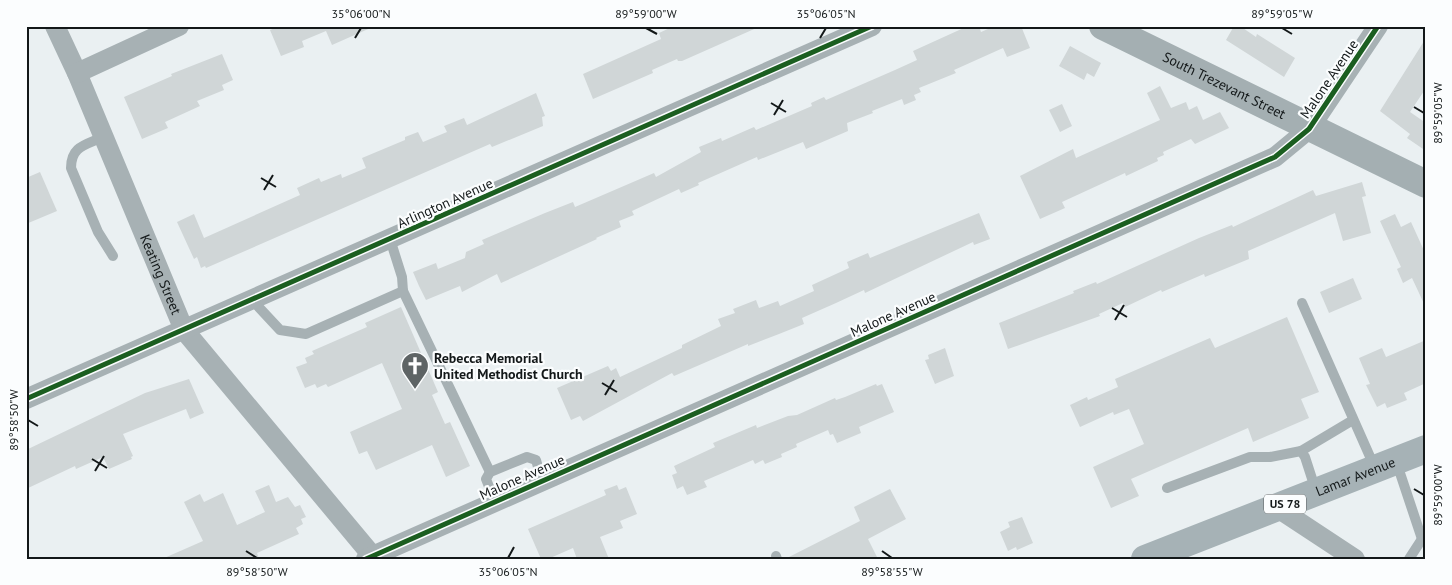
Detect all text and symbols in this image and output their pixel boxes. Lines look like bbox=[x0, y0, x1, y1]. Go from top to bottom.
text: 35°06'00"N bbox=[331, 6, 391, 21]
text: 89°59'00"W bbox=[615, 6, 677, 21]
text: 35°06'05"N bbox=[796, 6, 856, 21]
text: 89°59'05"W bbox=[1251, 6, 1313, 21]
street label: Malone Avenue bbox=[1296, 36, 1362, 122]
street label: South Trezevant Street bbox=[1160, 48, 1289, 123]
text: 89°59'05"W bbox=[1430, 82, 1445, 144]
street label: Arlington Avenue bbox=[394, 174, 496, 232]
street label: Keating Street bbox=[136, 232, 186, 317]
street label: Malone Avenue bbox=[848, 287, 938, 341]
place label: Rebecca Memorial United Methodist Church bbox=[434, 349, 583, 383]
church icon: Rebecca Memorial United Methodist Church bbox=[400, 351, 430, 390]
text: 89°58'50"W bbox=[6, 389, 21, 451]
street label: Malone Avenue bbox=[477, 450, 567, 504]
street label: Lamar Avenue bbox=[1313, 453, 1398, 500]
text: 89°59'00"W bbox=[1430, 464, 1445, 526]
road number: US 78 bbox=[1264, 494, 1306, 514]
text: 89°58'50"W bbox=[226, 564, 288, 579]
text: 35°06'05"N bbox=[478, 564, 538, 579]
text: 89°58'55"W bbox=[861, 564, 923, 579]

